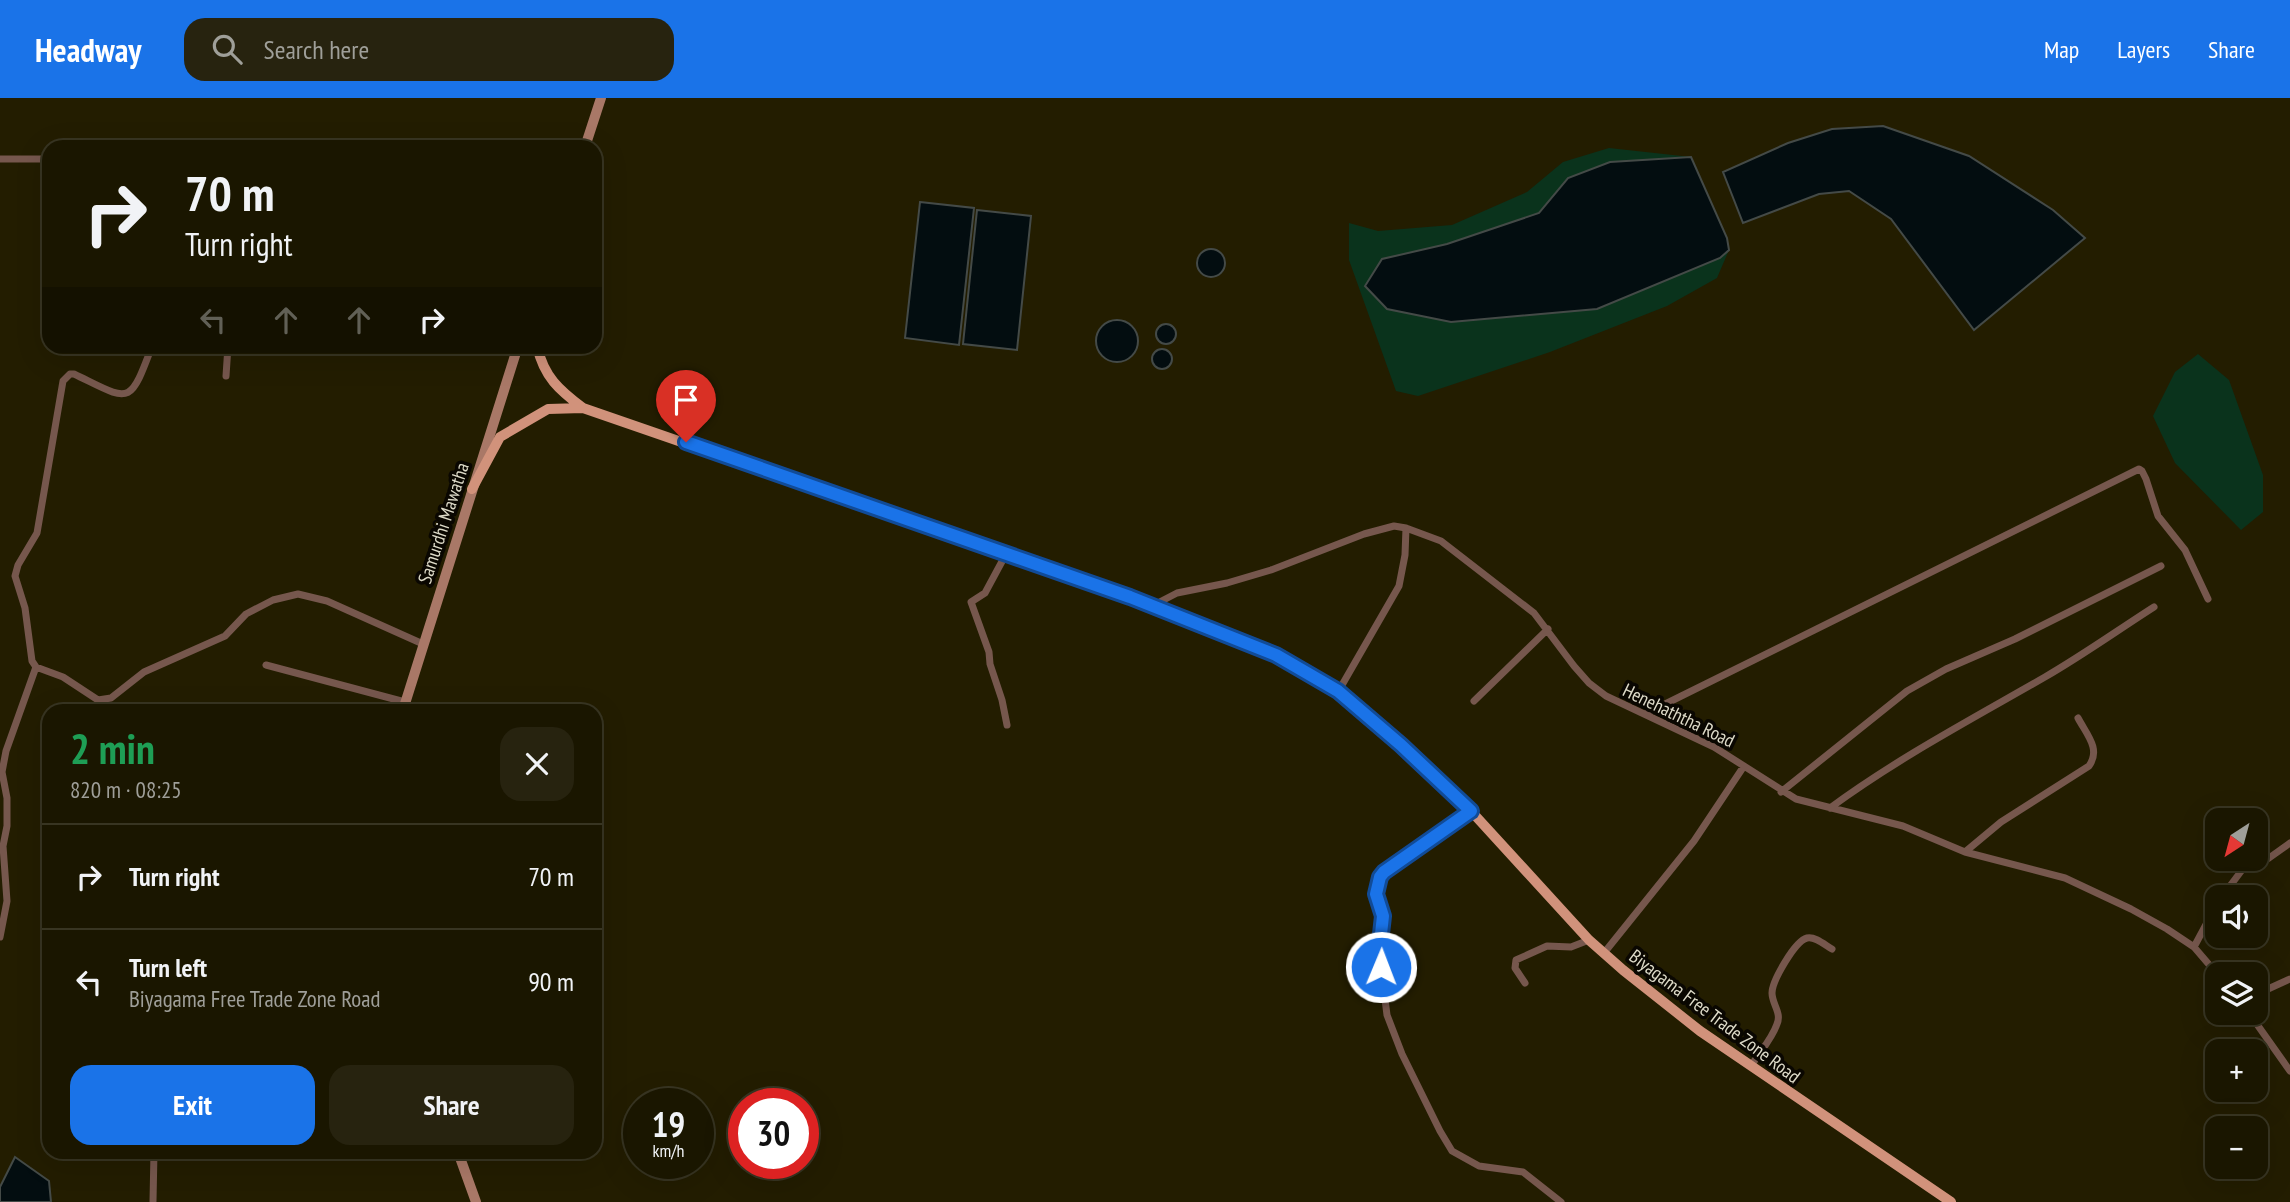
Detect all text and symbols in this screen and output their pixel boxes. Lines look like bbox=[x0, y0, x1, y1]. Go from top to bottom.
search box bbox=[184, 18, 674, 81]
text: Headway bbox=[35, 28, 142, 71]
icon: search bbox=[208, 30, 246, 68]
text: Search here bbox=[264, 33, 369, 66]
text: Map bbox=[2044, 34, 2079, 65]
text: Layers bbox=[2117, 34, 2170, 65]
text: Share bbox=[2208, 34, 2255, 65]
text: 70 m bbox=[185, 161, 274, 225]
icon: right bbox=[70, 168, 161, 259]
text: Turn right bbox=[185, 223, 293, 265]
icon: left bbox=[194, 301, 232, 339]
icon: ahead bbox=[267, 301, 305, 339]
icon: ahead bbox=[340, 301, 378, 339]
icon: right bbox=[413, 301, 451, 339]
pin bbox=[656, 370, 716, 442]
icon: arrive bbox=[667, 381, 705, 419]
street label: Samurdhi Mawatha bbox=[412, 459, 474, 587]
street label: Henehaththa Road bbox=[1619, 678, 1739, 752]
text: 2 min bbox=[70, 721, 155, 776]
button: close bbox=[500, 727, 574, 801]
text: 820 m · 08:25 bbox=[70, 775, 182, 804]
north arrow bbox=[2205, 808, 2268, 872]
map controls bbox=[2205, 808, 2268, 1179]
icon: right bbox=[70, 858, 108, 896]
text: Turn right bbox=[129, 860, 220, 893]
text: 70 m bbox=[528, 860, 574, 893]
button: sound bbox=[2205, 885, 2268, 948]
position arrow bbox=[1344, 930, 1418, 1004]
street label: Biyagama Free Trade Zone Road bbox=[1625, 944, 1805, 1088]
text: Turn left bbox=[129, 951, 207, 984]
button: layers bbox=[2205, 962, 2268, 1025]
icon: left bbox=[70, 963, 108, 1001]
text: 90 m bbox=[528, 965, 574, 998]
text: Biyagama Free Trade Zone Road bbox=[129, 984, 380, 1013]
button: + bbox=[2205, 1039, 2268, 1102]
button: Exit bbox=[70, 1065, 315, 1145]
button: Share bbox=[329, 1065, 574, 1145]
speed limit sign: 30 bbox=[728, 1088, 819, 1179]
text: 19 bbox=[652, 1101, 685, 1147]
button: − bbox=[2205, 1116, 2268, 1179]
text: km/h bbox=[653, 1139, 684, 1162]

